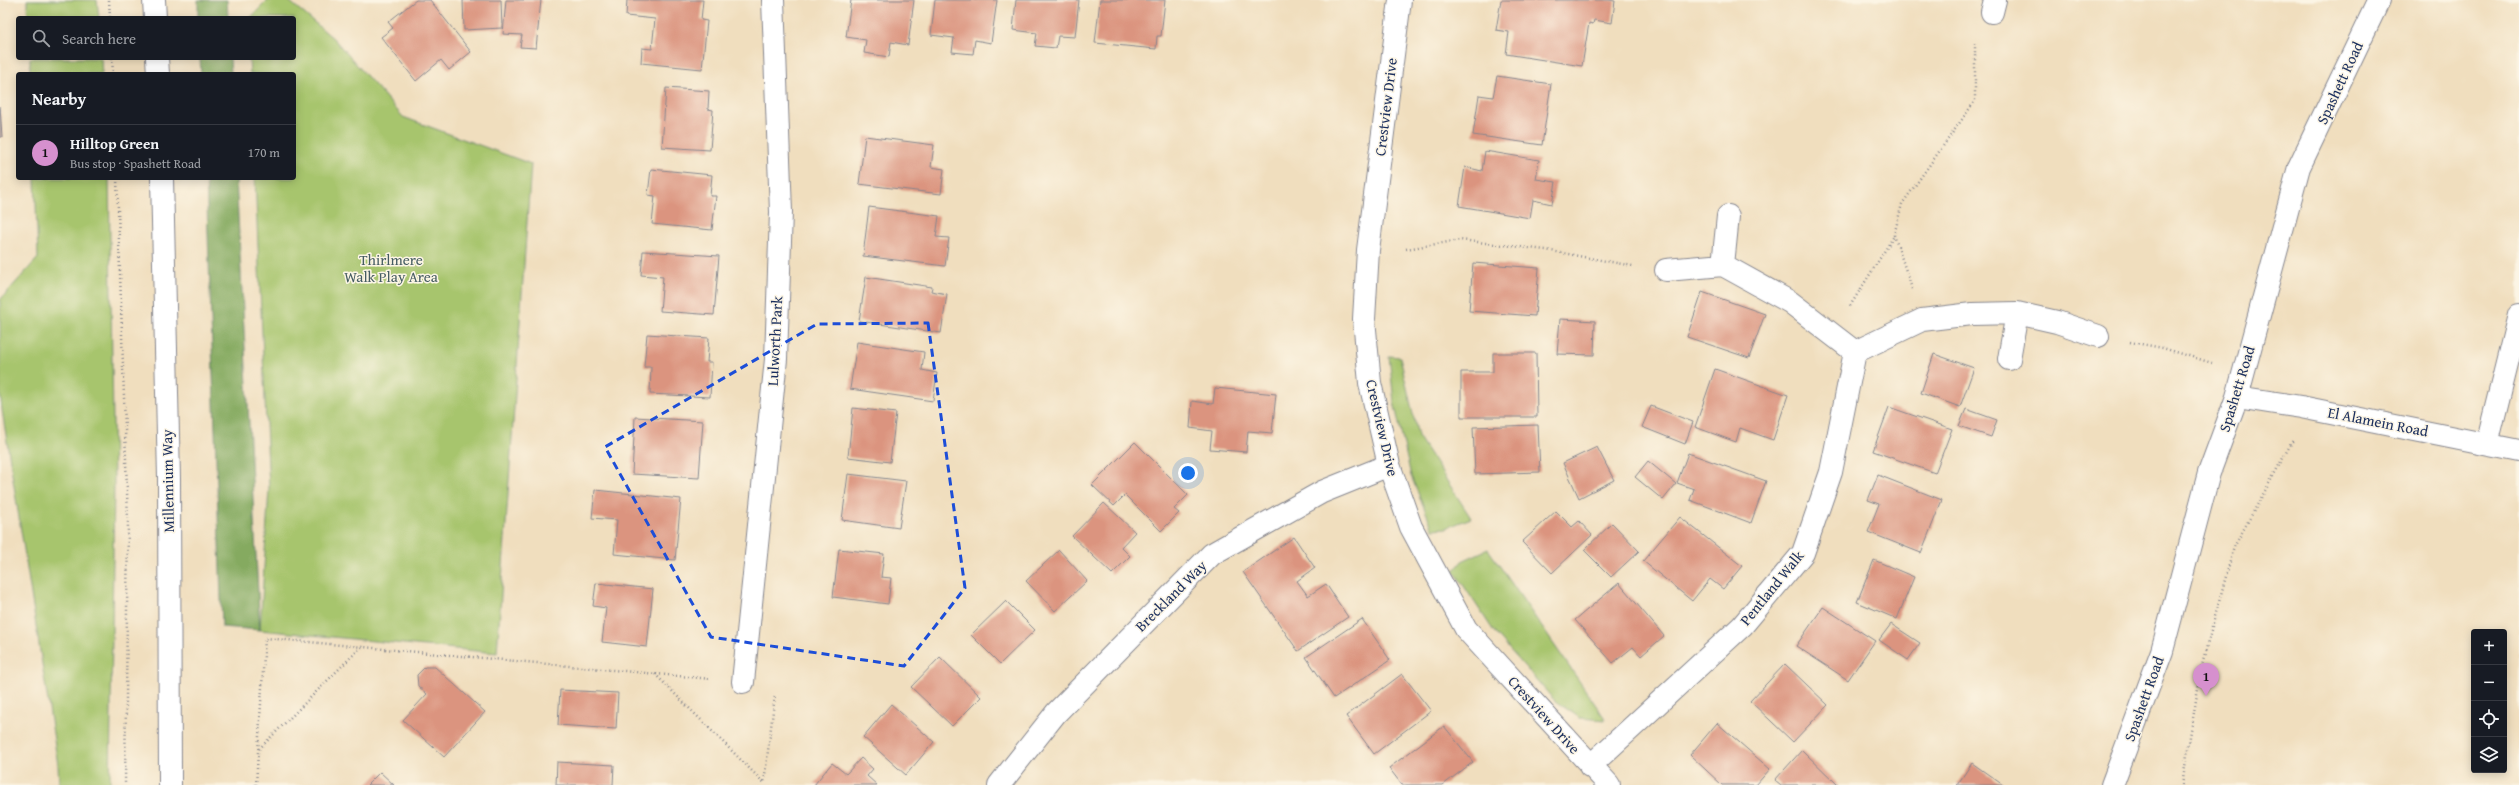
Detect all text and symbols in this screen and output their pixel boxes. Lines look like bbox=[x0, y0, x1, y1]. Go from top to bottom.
search box bbox=[16, 16, 296, 60]
icon: search bbox=[30, 27, 52, 49]
text: Search here bbox=[62, 28, 136, 49]
street label: Spashett Road bbox=[2311, 38, 2368, 128]
street label: Crestview Drive bbox=[1369, 57, 1402, 157]
text: Nearby bbox=[32, 86, 86, 111]
text: Hilltop Green bbox=[70, 133, 159, 154]
text: 1 bbox=[42, 143, 48, 162]
text: 170 m bbox=[248, 143, 280, 162]
text: Bus stop · Spashett Road bbox=[70, 154, 201, 173]
park label: Thirlmere Walk Play Area bbox=[344, 249, 438, 287]
street label: Lulworth Park bbox=[762, 295, 787, 386]
street label: Spashett Road bbox=[2213, 343, 2260, 435]
street label: Crestview Drive bbox=[1361, 377, 1404, 478]
street label: El Alamein Road bbox=[2326, 401, 2430, 442]
street label: Millennium Way bbox=[156, 429, 179, 533]
your location bbox=[1178, 463, 1198, 483]
street label: Pentland Walk bbox=[1735, 545, 1809, 630]
street label: Breckland Way bbox=[1130, 555, 1211, 636]
map controls bbox=[2471, 629, 2507, 773]
button: + bbox=[2471, 629, 2507, 665]
street label: Spashett Road bbox=[2118, 653, 2169, 744]
pin: 1 bbox=[2193, 663, 2219, 696]
button: − bbox=[2471, 665, 2507, 701]
street label: Crestview Drive bbox=[1504, 671, 1585, 758]
button: locate bbox=[2471, 701, 2507, 737]
button: layers bbox=[2471, 737, 2507, 773]

